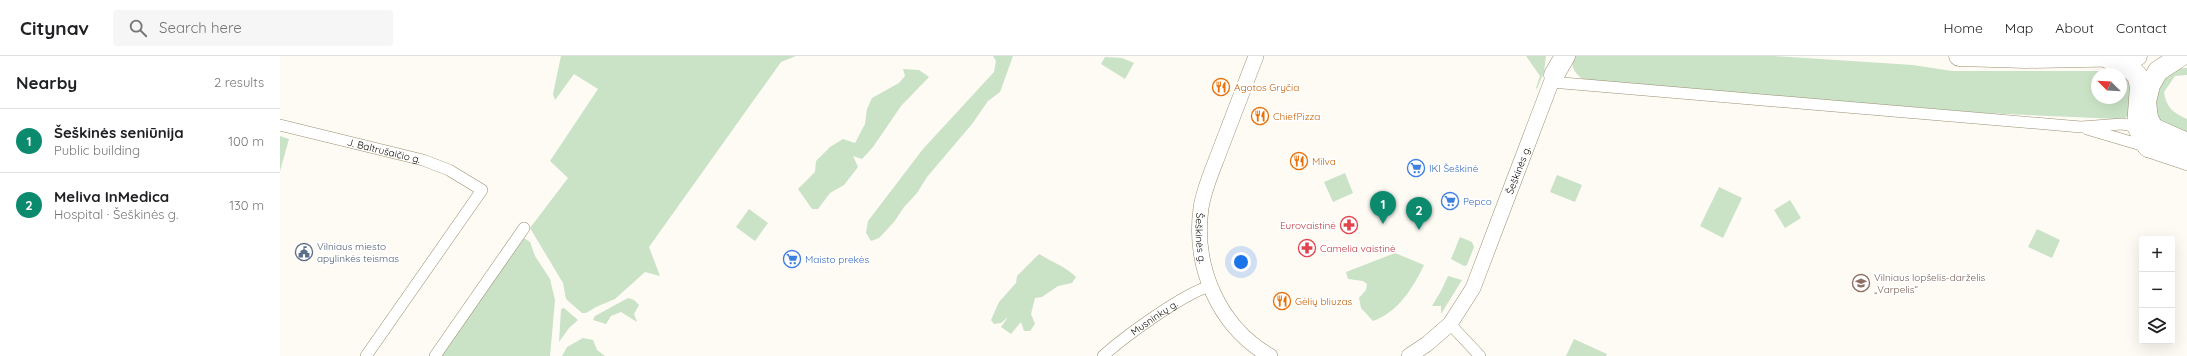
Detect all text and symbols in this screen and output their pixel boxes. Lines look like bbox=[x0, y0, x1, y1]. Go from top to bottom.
search box bbox=[113, 10, 393, 46]
text: Citynav bbox=[20, 16, 89, 40]
icon: search bbox=[127, 17, 149, 39]
text: Search here bbox=[159, 18, 242, 37]
text: Home bbox=[1944, 19, 1983, 37]
text: Map bbox=[2005, 19, 2033, 37]
text: About bbox=[2055, 19, 2094, 37]
text: Contact bbox=[2116, 19, 2167, 37]
north arrow bbox=[2091, 68, 2127, 104]
text: Nearby bbox=[16, 72, 77, 93]
text: 2 results bbox=[214, 74, 264, 90]
restaurant icon: Agotos Gryčia bbox=[1211, 77, 1231, 97]
place label: Agotos Gryčia bbox=[1234, 81, 1299, 94]
restaurant icon: ChiefPizza bbox=[1250, 106, 1270, 126]
place label: ChiefPizza bbox=[1273, 110, 1320, 123]
text: Šeškinės seniūnija bbox=[54, 123, 184, 142]
text: 1 bbox=[26, 133, 32, 149]
text: 100 m bbox=[228, 133, 264, 149]
street label: J. Baltrušaičio g. bbox=[346, 136, 422, 166]
text: Public building bbox=[54, 142, 140, 158]
street label: Šeškinės g. bbox=[1503, 144, 1533, 196]
restaurant icon: Milva bbox=[1289, 151, 1309, 171]
place label: Milva bbox=[1312, 155, 1336, 168]
supermarket icon: IKI Šeškinė bbox=[1406, 158, 1426, 178]
place label: IKI Šeškinė bbox=[1429, 162, 1479, 175]
text: Meliva InMedica bbox=[54, 187, 169, 206]
pin: 1 bbox=[1370, 191, 1396, 224]
supermarket icon: Pepco bbox=[1440, 191, 1460, 211]
place label: Pepco bbox=[1463, 195, 1492, 208]
text: 2 bbox=[25, 197, 33, 213]
text: 130 m bbox=[229, 197, 264, 213]
pin: 2 bbox=[1406, 197, 1432, 230]
text: Hospital · Šeškinės g. bbox=[54, 206, 178, 222]
street label: Šeškinės g. bbox=[1193, 212, 1209, 265]
pharmacy icon: Eurovaistinė bbox=[1339, 215, 1359, 235]
place label: Eurovaistinė bbox=[1280, 219, 1336, 232]
map controls bbox=[2139, 236, 2175, 344]
button: + bbox=[2139, 236, 2175, 272]
pharmacy icon: Camelia vaistinė bbox=[1297, 238, 1317, 258]
place label: Vilniaus miesto apylinkės teismas bbox=[317, 240, 399, 265]
public building icon: Vilniaus miesto apylinkės teismas bbox=[294, 242, 314, 262]
place label: Camelia vaistinė bbox=[1320, 242, 1396, 255]
supermarket icon: Maisto prekės bbox=[782, 249, 802, 269]
your location bbox=[1231, 252, 1251, 272]
place label: Maisto prekės bbox=[805, 253, 869, 266]
place label: Vilniaus lopšelis-darželis „Varpelis“ bbox=[1874, 271, 1986, 296]
button: − bbox=[2139, 272, 2175, 308]
school or university icon: Vilniaus lopšelis-darželis „Varpelis“ bbox=[1851, 273, 1871, 293]
restaurant icon: Gėlių bliuzas bbox=[1272, 291, 1292, 311]
place label: Gėlių bliuzas bbox=[1295, 295, 1353, 308]
street label: Musninkų g. bbox=[1128, 297, 1180, 339]
button: layers bbox=[2139, 308, 2175, 344]

